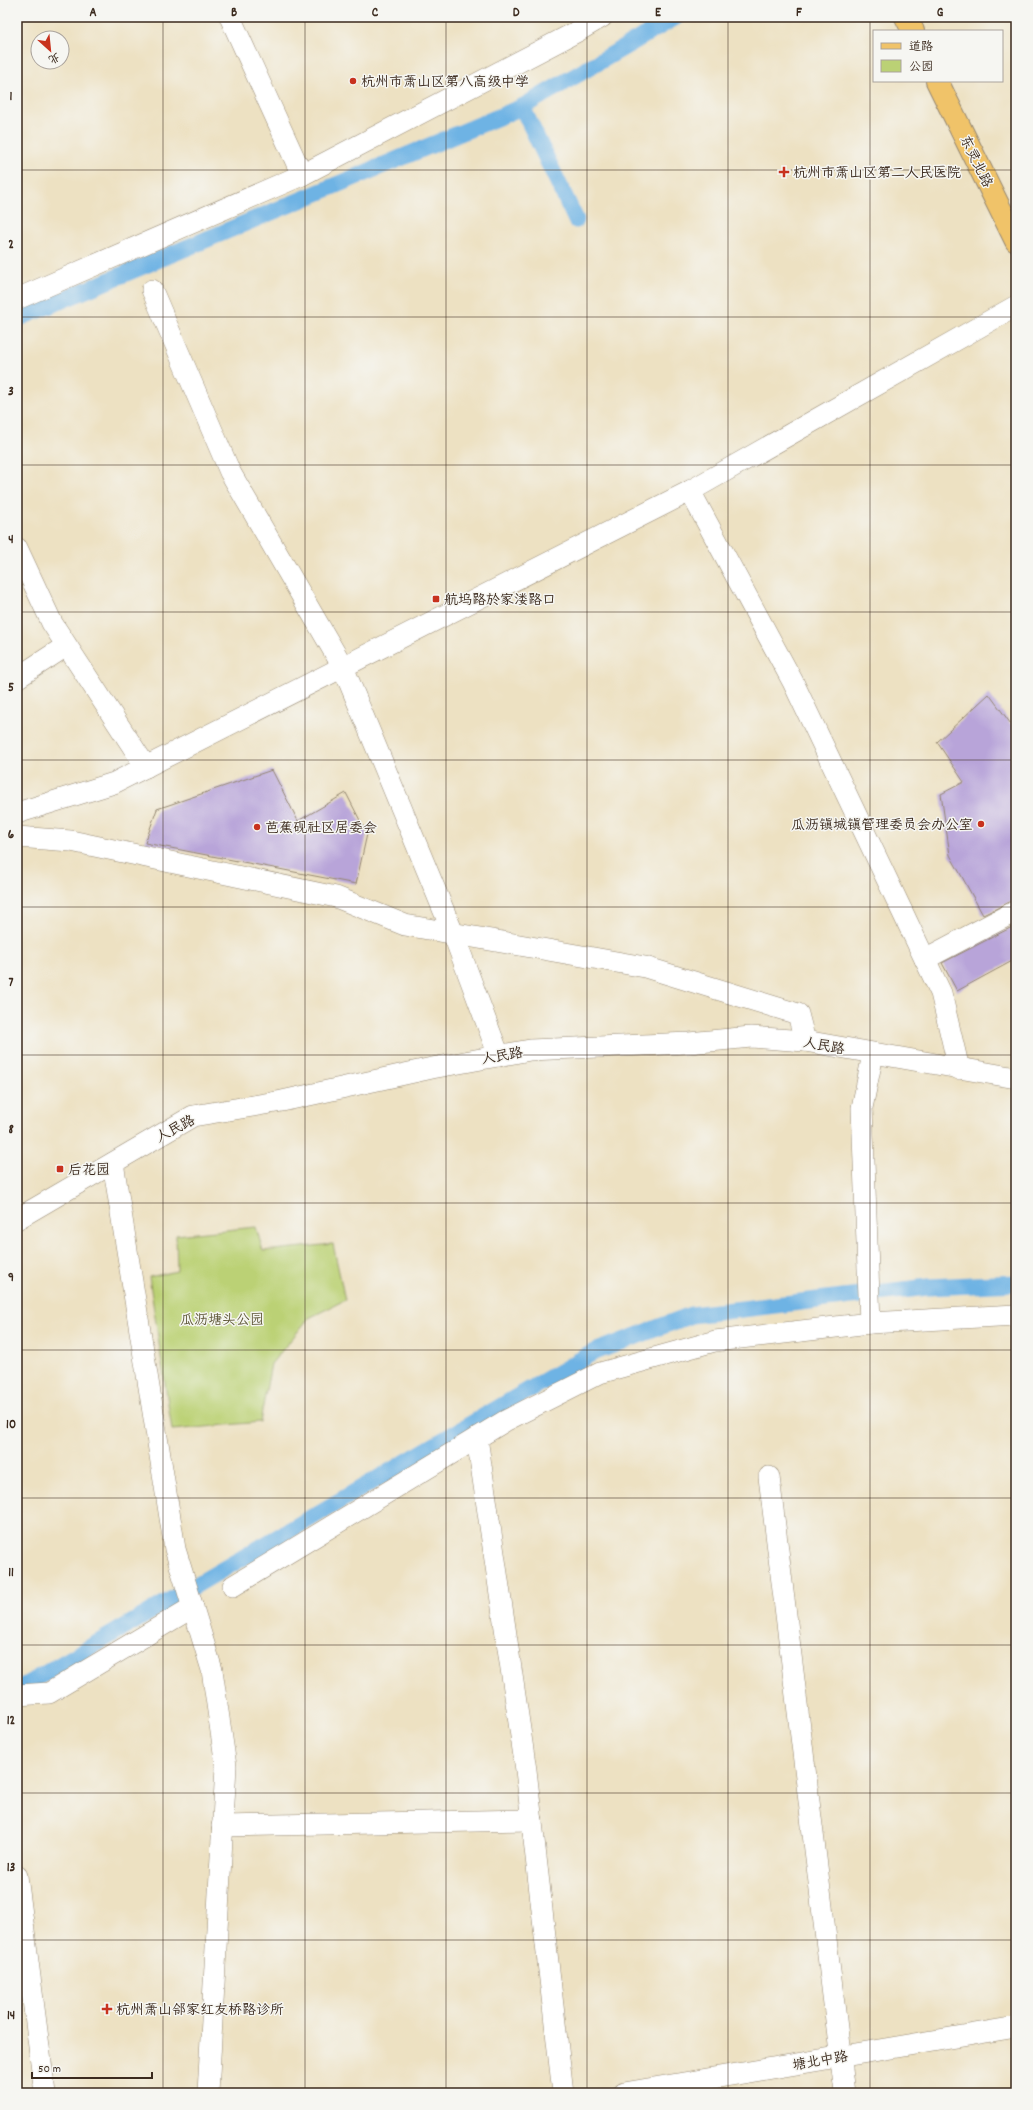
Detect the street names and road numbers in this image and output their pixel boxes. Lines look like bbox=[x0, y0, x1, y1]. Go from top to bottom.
street label: 东灵北路 bbox=[954, 132, 996, 191]
street label: 人民路 bbox=[801, 1033, 846, 1060]
street label: 人民路 bbox=[480, 1043, 525, 1070]
street label: 人民路 bbox=[153, 1111, 199, 1148]
street label: 塘北中路 bbox=[791, 2047, 850, 2077]

